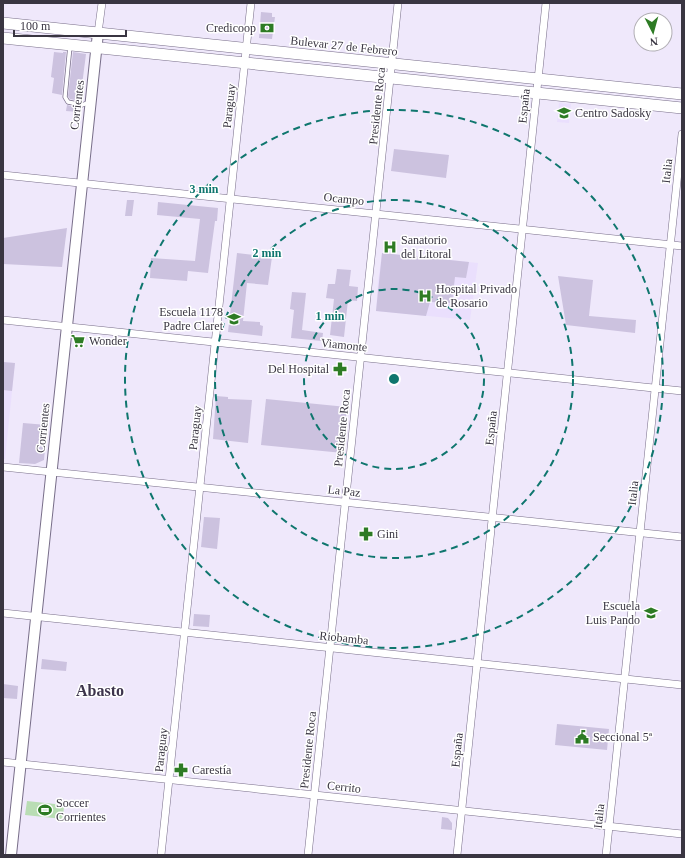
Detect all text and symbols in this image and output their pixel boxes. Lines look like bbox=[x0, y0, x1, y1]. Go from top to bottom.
scale bar bbox=[14, 12, 126, 38]
north arrow bbox=[633, 12, 673, 52]
text: 100 m bbox=[20, 19, 51, 33]
bank icon: Credicoop bbox=[259, 20, 275, 36]
place label: Credicoop bbox=[206, 21, 256, 35]
street label: Bulevar 27 de Febrero bbox=[290, 33, 398, 59]
text: N bbox=[649, 36, 659, 48]
street label: Presidente Roca bbox=[366, 66, 388, 145]
street label: Corrientes bbox=[67, 79, 87, 131]
street label: Paraguay bbox=[220, 83, 238, 129]
street label: España bbox=[515, 87, 533, 124]
school or university icon: Centro Sadosky bbox=[556, 105, 572, 121]
place label: Centro Sadosky bbox=[575, 106, 651, 120]
street label: Italia bbox=[659, 157, 675, 184]
text: 3 min bbox=[189, 182, 219, 196]
street label: Ocampo bbox=[323, 190, 365, 208]
place label: Sanatorio del Litoral bbox=[401, 233, 452, 261]
hospital icon: Sanatorio del Litoral bbox=[382, 239, 398, 255]
text: 2 min bbox=[252, 246, 282, 260]
place label: Hospital Privado de Rosario bbox=[436, 282, 517, 310]
hospital icon: Hospital Privado de Rosario bbox=[417, 288, 433, 304]
place label: Escuela 1178 Padre Claret bbox=[159, 305, 224, 333]
text: 1 min bbox=[315, 309, 345, 323]
school or university icon: Escuela 1178 Padre Claret bbox=[226, 311, 242, 327]
supermarket icon: Wonder bbox=[70, 333, 86, 349]
place label: Wonder bbox=[89, 334, 127, 348]
street label: Viamonte bbox=[320, 336, 368, 354]
pharmacy icon: Del Hospital bbox=[332, 361, 348, 377]
place label: Del Hospital bbox=[268, 362, 330, 376]
centre of rings bbox=[387, 372, 401, 386]
street label: Presidente Roca bbox=[331, 388, 353, 467]
street label: Corrientes bbox=[33, 402, 53, 454]
street label: Paraguay bbox=[186, 405, 204, 451]
street label: España bbox=[482, 409, 500, 446]
street label: Italia bbox=[625, 479, 641, 506]
street label: La Paz bbox=[327, 482, 361, 500]
pharmacy icon: Gini bbox=[358, 526, 374, 542]
place label: Gini bbox=[377, 527, 399, 541]
place label: Escuela Luis Pando bbox=[586, 599, 641, 627]
school or university icon: Escuela Luis Pando bbox=[643, 605, 659, 621]
street label: Riobamba bbox=[319, 628, 370, 648]
district label: Abasto bbox=[76, 682, 124, 699]
street label: Presidente Roca bbox=[297, 710, 319, 789]
street label: Paraguay bbox=[152, 727, 170, 773]
public building icon: Seccional 5ª bbox=[574, 729, 590, 745]
place label: Seccional 5ª bbox=[593, 730, 653, 744]
street label: España bbox=[448, 731, 466, 768]
pharmacy icon: Carestía bbox=[173, 762, 189, 778]
place label: Carestía bbox=[192, 763, 232, 777]
street label: Cerrito bbox=[326, 778, 362, 796]
place label: Soccer Corrientes bbox=[56, 796, 106, 824]
sports icon: Soccer Corrientes bbox=[37, 802, 53, 818]
street label: Italia bbox=[591, 802, 607, 829]

